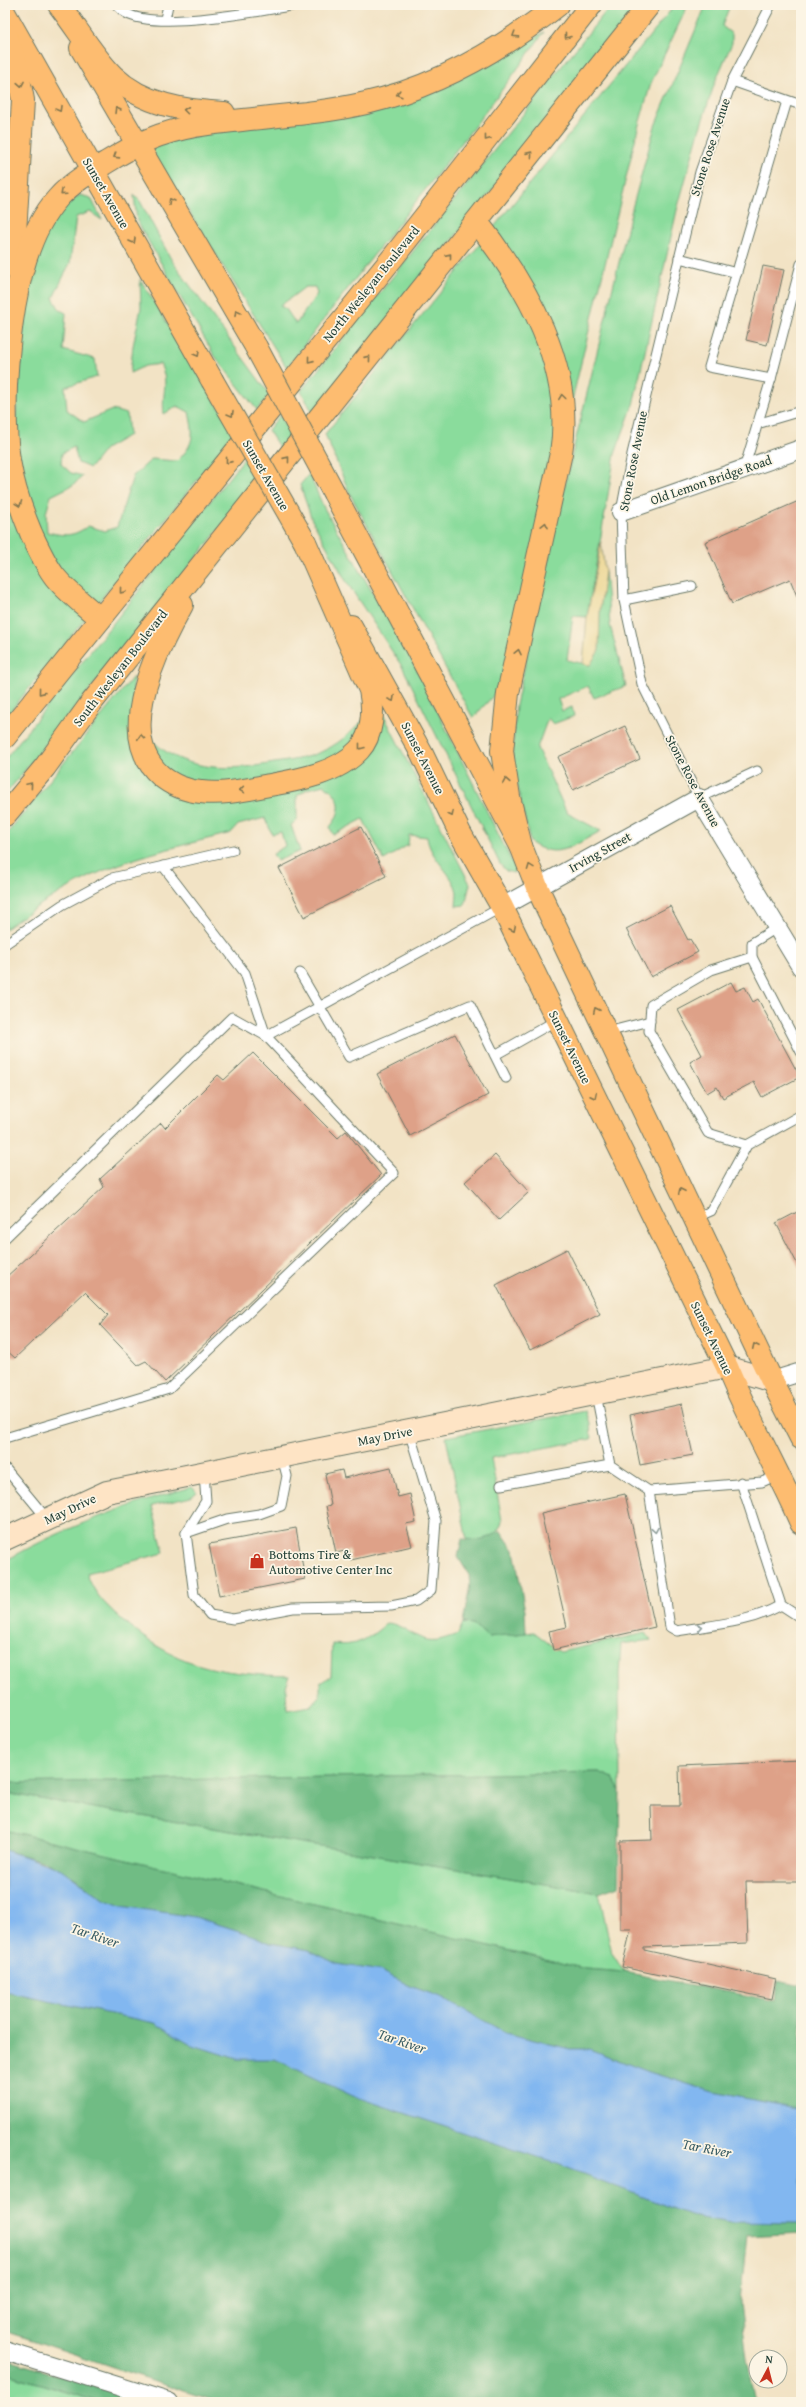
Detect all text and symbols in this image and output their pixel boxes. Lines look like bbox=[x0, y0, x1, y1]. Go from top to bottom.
one-way arrow bbox=[512, 30, 519, 38]
one-way arrow bbox=[565, 31, 572, 38]
one-way arrow bbox=[16, 81, 25, 87]
one-way arrow bbox=[396, 89, 403, 98]
street label: Stone Rose Avenue bbox=[685, 96, 735, 198]
one-way arrow bbox=[54, 105, 61, 112]
one-way arrow bbox=[183, 106, 189, 115]
one-way arrow bbox=[115, 107, 122, 114]
one-way arrow bbox=[484, 133, 491, 140]
one-way arrow bbox=[113, 152, 120, 159]
one-way arrow bbox=[526, 152, 533, 159]
street label: Sunset Avenue bbox=[78, 154, 134, 232]
one-way arrow bbox=[60, 188, 68, 196]
one-way arrow bbox=[169, 198, 176, 205]
street label: North Wesleyan Boulevard bbox=[318, 222, 424, 346]
one-way arrow bbox=[129, 237, 136, 244]
one-way arrow bbox=[445, 254, 452, 261]
one-way arrow bbox=[234, 310, 241, 317]
one-way arrow bbox=[192, 350, 200, 357]
one-way arrow bbox=[307, 355, 314, 362]
one-way arrow bbox=[364, 355, 371, 362]
one-way arrow bbox=[558, 394, 567, 400]
street label: Stone Rose Avenue bbox=[614, 409, 652, 513]
one-way arrow bbox=[227, 410, 234, 417]
street label: Sunset Avenue bbox=[238, 436, 294, 514]
street label: Old Lemon Bridge Road bbox=[648, 450, 774, 510]
one-way arrow bbox=[225, 456, 232, 463]
one-way arrow bbox=[282, 457, 289, 464]
one-way arrow bbox=[15, 501, 23, 508]
one-way arrow bbox=[541, 522, 549, 528]
one-way arrow bbox=[120, 586, 127, 594]
street label: South Wesleyan Boulevard bbox=[68, 605, 172, 731]
one-way arrow bbox=[513, 649, 521, 655]
one-way arrow bbox=[38, 688, 45, 695]
one-way arrow bbox=[387, 695, 394, 702]
street label: Sunset Avenue bbox=[397, 718, 449, 798]
street label: Stone Rose Avenue bbox=[661, 731, 725, 831]
one-way arrow bbox=[136, 734, 145, 740]
one-way arrow bbox=[359, 742, 366, 749]
one-way arrow bbox=[502, 777, 511, 784]
one-way arrow bbox=[25, 782, 32, 790]
one-way arrow bbox=[238, 785, 245, 794]
one-way arrow bbox=[446, 810, 454, 818]
street label: Irving Street bbox=[565, 827, 635, 877]
one-way arrow bbox=[526, 863, 534, 870]
one-way arrow bbox=[508, 925, 516, 932]
street label: Sunset Avenue bbox=[544, 1007, 596, 1087]
one-way arrow bbox=[593, 1007, 601, 1014]
one-way arrow bbox=[589, 1092, 597, 1100]
one-way arrow bbox=[678, 1187, 686, 1195]
street label: Sunset Avenue bbox=[686, 1298, 738, 1378]
one-way arrow bbox=[752, 1343, 760, 1350]
street label: May Drive bbox=[356, 1421, 414, 1451]
street label: May Drive bbox=[41, 1489, 99, 1529]
one-way arrow bbox=[650, 1526, 659, 1533]
place label: Bottoms Tire & Automotive Center Inc bbox=[269, 1545, 392, 1579]
shop icon: Bottoms Tire & Automotive Center Inc bbox=[248, 1552, 266, 1570]
one-way arrow bbox=[697, 1623, 703, 1632]
water label: Tar River bbox=[68, 1917, 122, 1953]
water label: Tar River bbox=[375, 2023, 429, 2059]
water label: Tar River bbox=[681, 2133, 734, 2163]
north arrow bbox=[748, 2349, 788, 2389]
text: N bbox=[765, 2351, 774, 2368]

